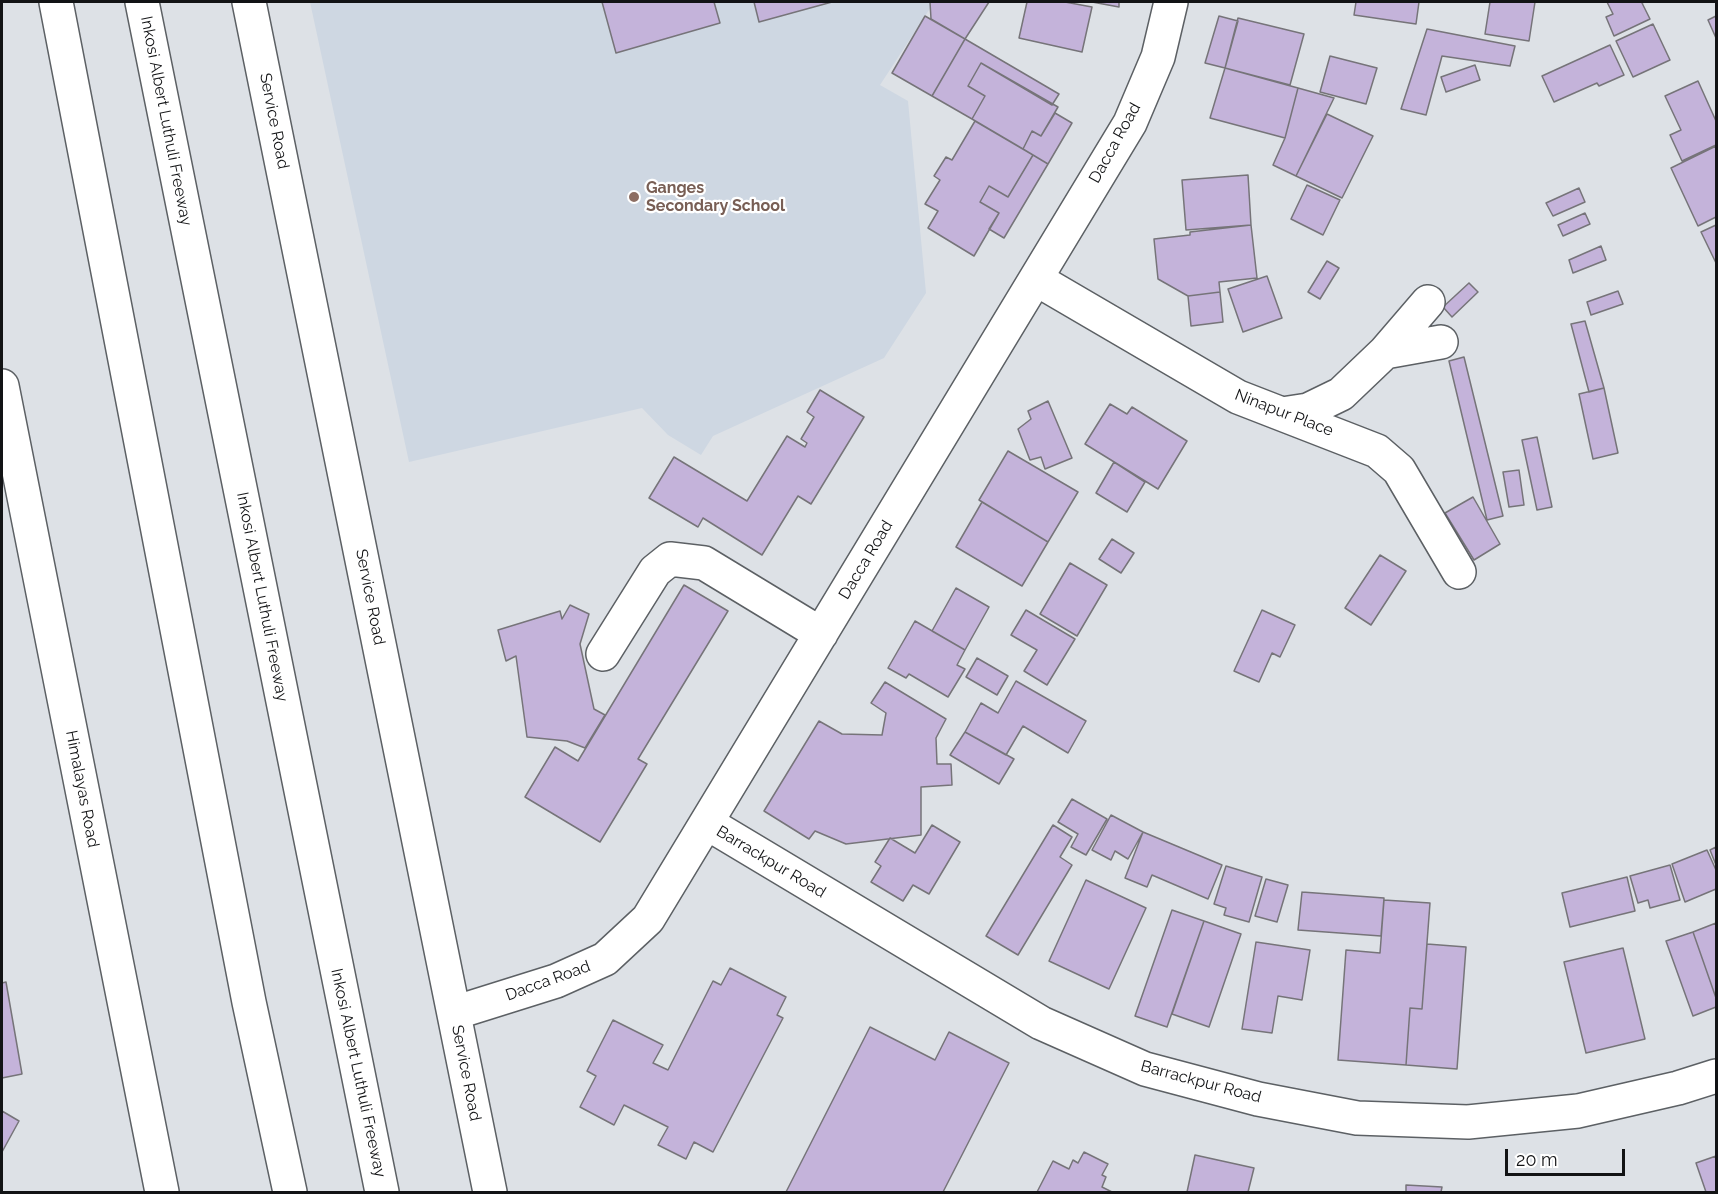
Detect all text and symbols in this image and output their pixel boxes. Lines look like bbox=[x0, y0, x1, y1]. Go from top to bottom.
street label: Inkosi Albert Luthuli Freeway bbox=[136, 15, 196, 227]
street label: Service Road bbox=[255, 71, 293, 171]
street label: Dacca Road bbox=[1085, 100, 1145, 186]
place label: Ganges Secondary School bbox=[646, 178, 785, 216]
marker: Ganges Secondary School bbox=[627, 190, 641, 204]
street label: Ninapur Place bbox=[1232, 385, 1336, 441]
street label: Inkosi Albert Luthuli Freeway bbox=[232, 491, 292, 703]
street label: Dacca Road bbox=[835, 517, 897, 603]
street label: Service Road bbox=[351, 547, 389, 647]
street label: Himalayas Road bbox=[61, 729, 103, 849]
street label: Barrackpur Road bbox=[713, 822, 829, 902]
street label: Dacca Road bbox=[503, 957, 593, 1005]
street label: Inkosi Albert Luthuli Freeway bbox=[326, 967, 390, 1179]
street label: Service Road bbox=[447, 1023, 485, 1123]
street label: Barrackpur Road bbox=[1139, 1057, 1263, 1107]
scale bar bbox=[1508, 1137, 1628, 1175]
text: 20 m bbox=[1516, 1149, 1558, 1170]

